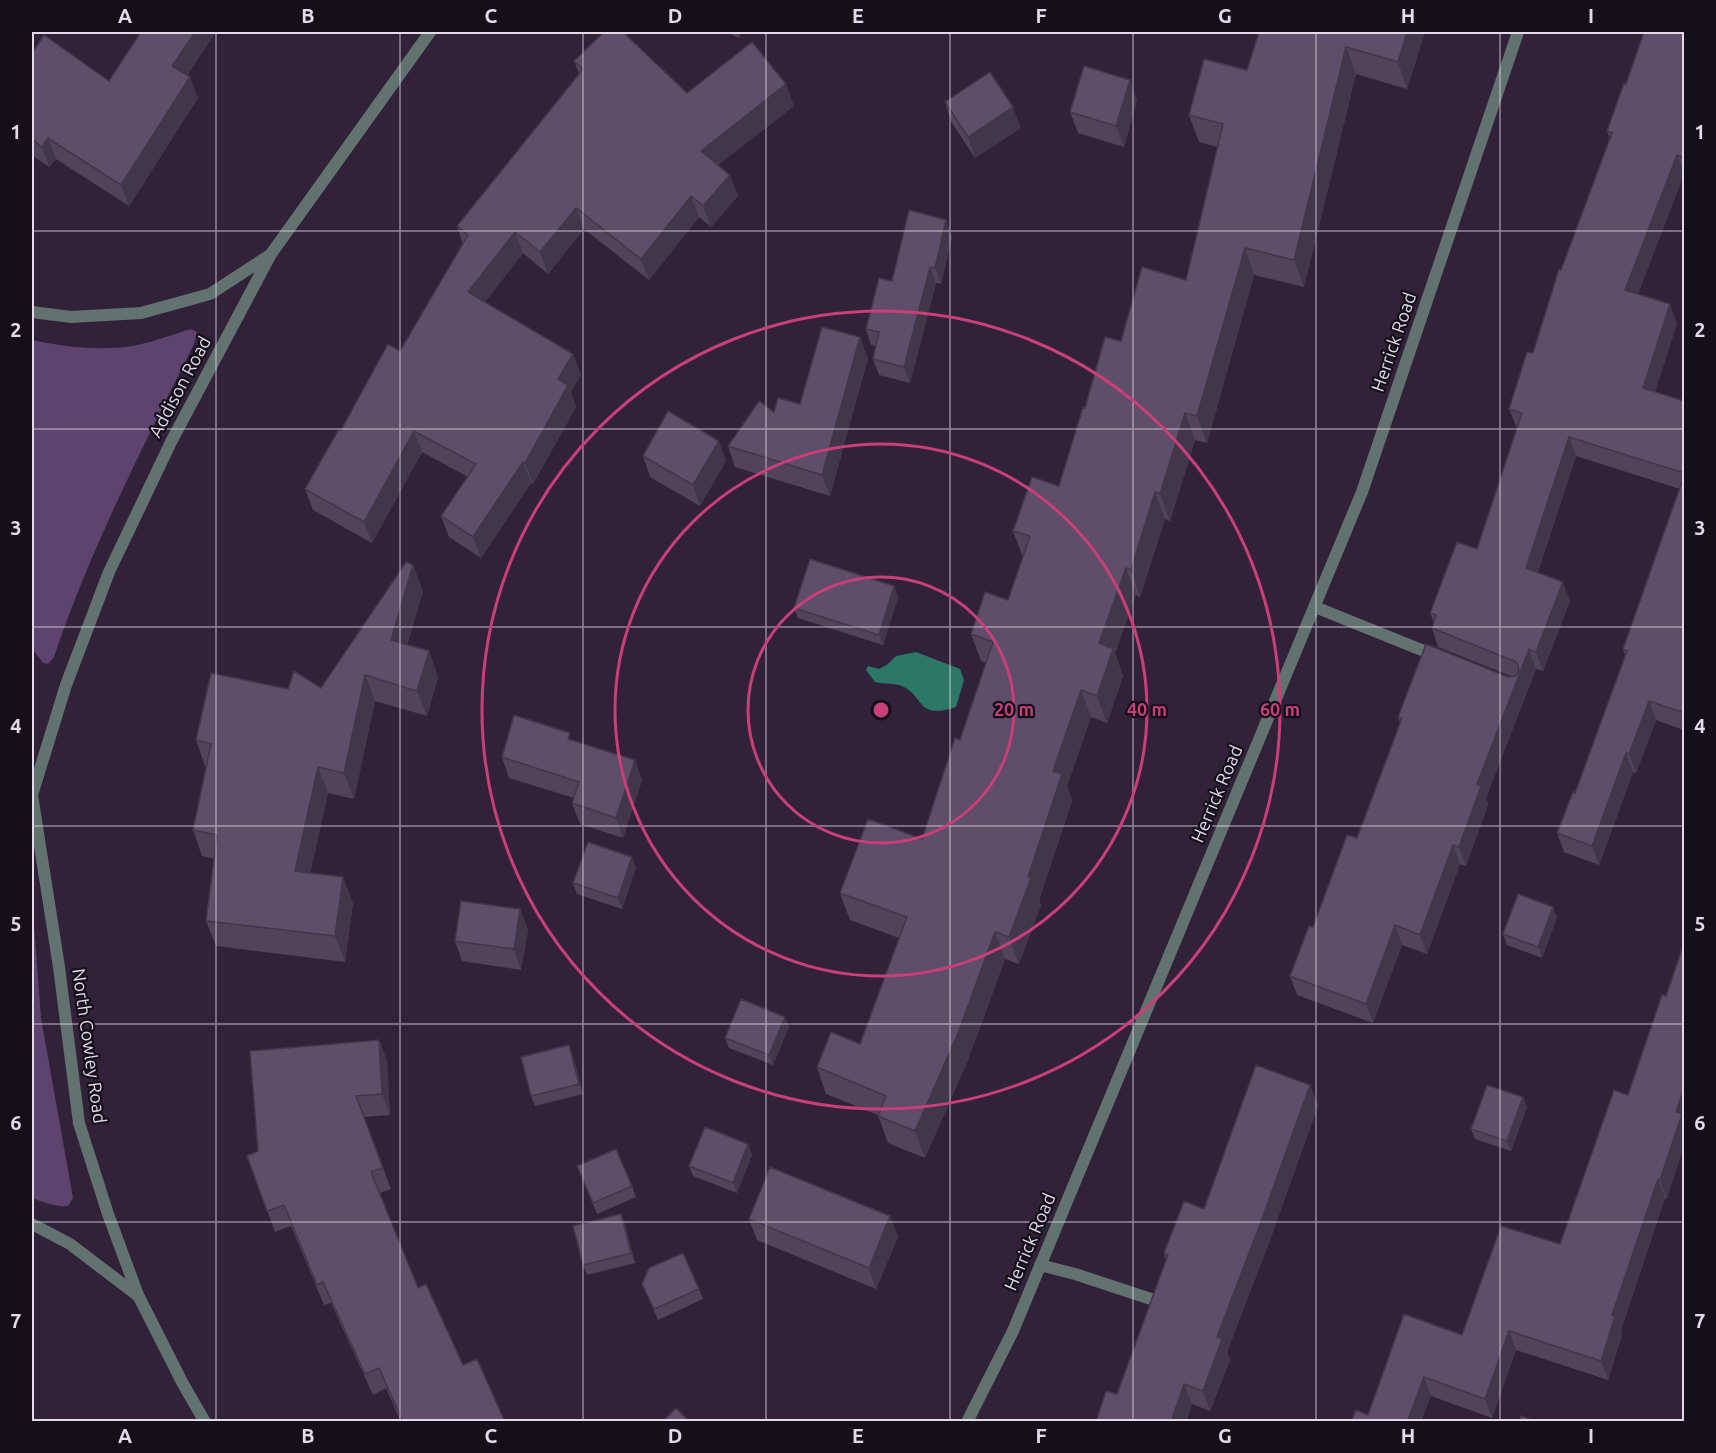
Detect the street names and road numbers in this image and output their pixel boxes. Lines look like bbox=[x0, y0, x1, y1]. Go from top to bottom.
street label: Herrick Road bbox=[1367, 289, 1419, 394]
street label: Addison Road bbox=[144, 333, 214, 440]
street label: Herrick Road bbox=[1187, 742, 1246, 845]
street label: North Cowley Road bbox=[69, 967, 111, 1125]
street label: Herrick Road bbox=[1000, 1190, 1059, 1293]

